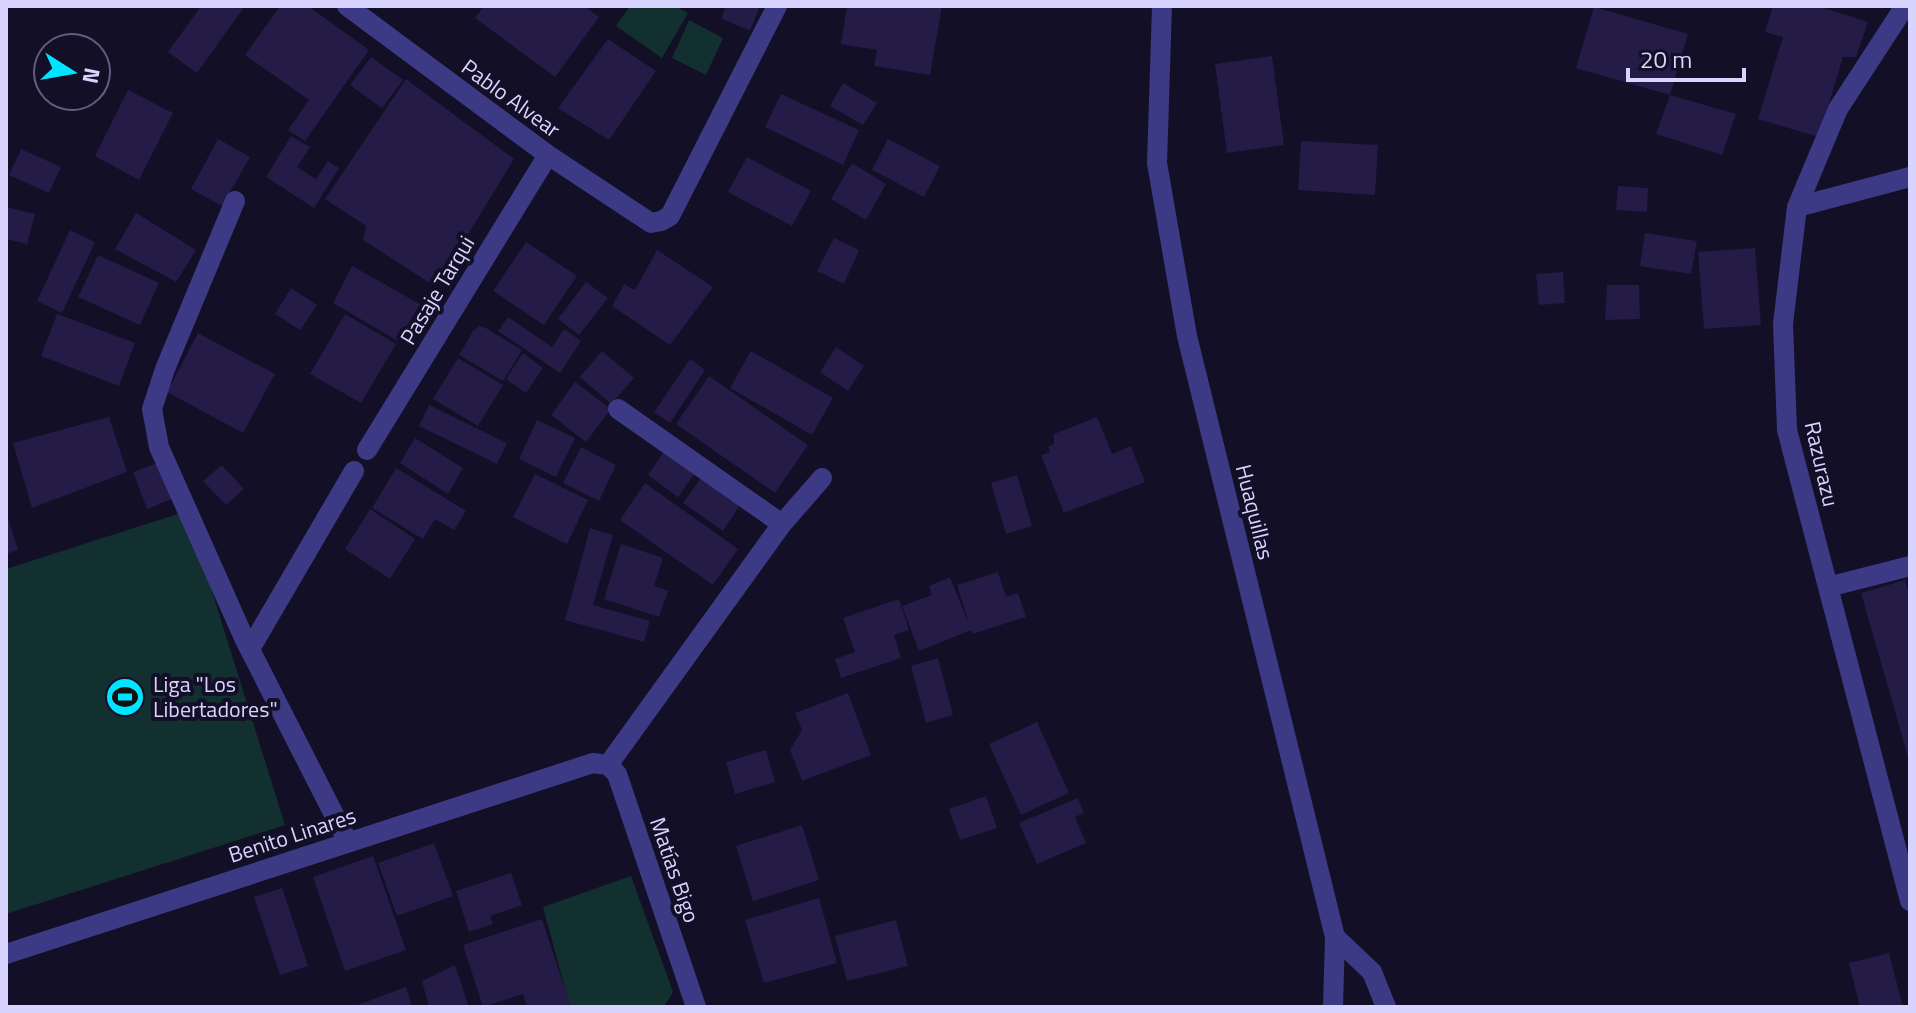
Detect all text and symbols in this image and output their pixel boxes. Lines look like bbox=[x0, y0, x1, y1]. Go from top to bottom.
north arrow bbox=[32, 32, 112, 112]
scale bar bbox=[1628, 32, 1744, 82]
text: 20 m bbox=[1640, 41, 1692, 77]
street label: Pablo Alvear bbox=[454, 50, 568, 146]
text: N bbox=[73, 65, 110, 87]
street label: Pasaje Tarqui bbox=[391, 229, 483, 351]
street label: Razurazu bbox=[1796, 418, 1848, 510]
street label: Huaquillas bbox=[1227, 461, 1283, 563]
place label: Liga "Los Libertadores" bbox=[153, 667, 278, 726]
sports icon: Liga "Los Libertadores" bbox=[104, 676, 146, 718]
street label: Benito Linares bbox=[224, 798, 360, 872]
street label: Matías Bigo bbox=[641, 813, 709, 927]

